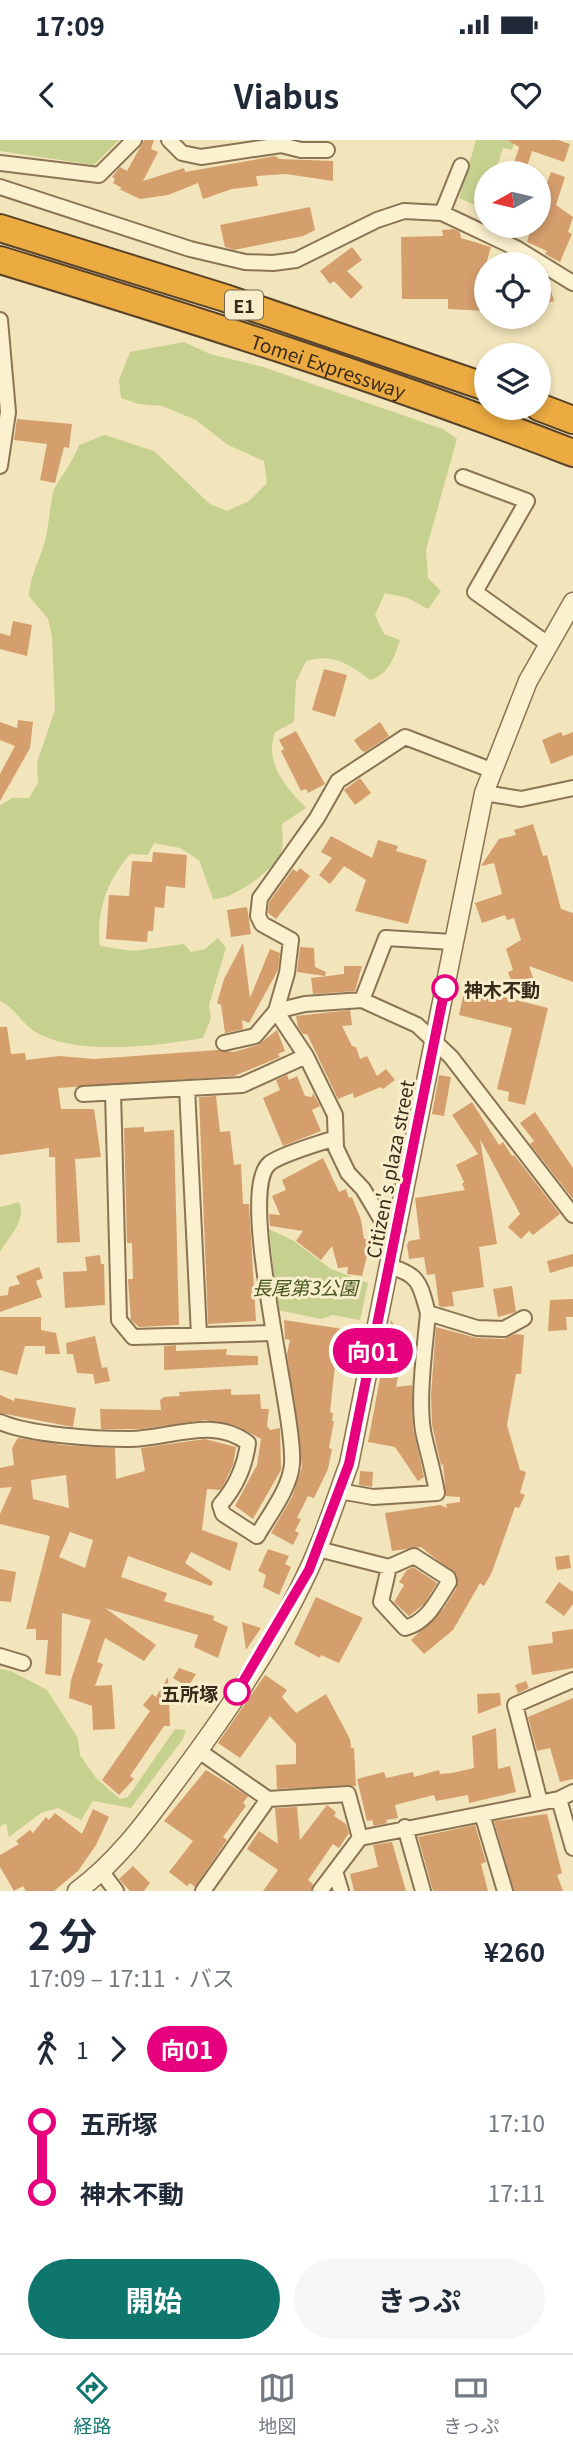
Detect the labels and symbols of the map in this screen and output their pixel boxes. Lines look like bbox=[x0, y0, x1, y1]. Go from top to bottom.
north arrow bbox=[474, 161, 551, 238]
road number: E1 bbox=[225, 290, 263, 320]
street label: Tomei Expressway bbox=[248, 326, 410, 404]
marker: 神木不動 bbox=[432, 975, 458, 1001]
place label: 神木不動 bbox=[464, 975, 540, 1002]
street label: Citizen's plaza street bbox=[358, 1078, 420, 1260]
park label: 長尾第3公園 bbox=[252, 1273, 361, 1300]
line badge: 向01 bbox=[333, 1328, 413, 1374]
place label: 五所塚 bbox=[161, 1679, 218, 1706]
marker: 五所塚 bbox=[224, 1679, 250, 1705]

